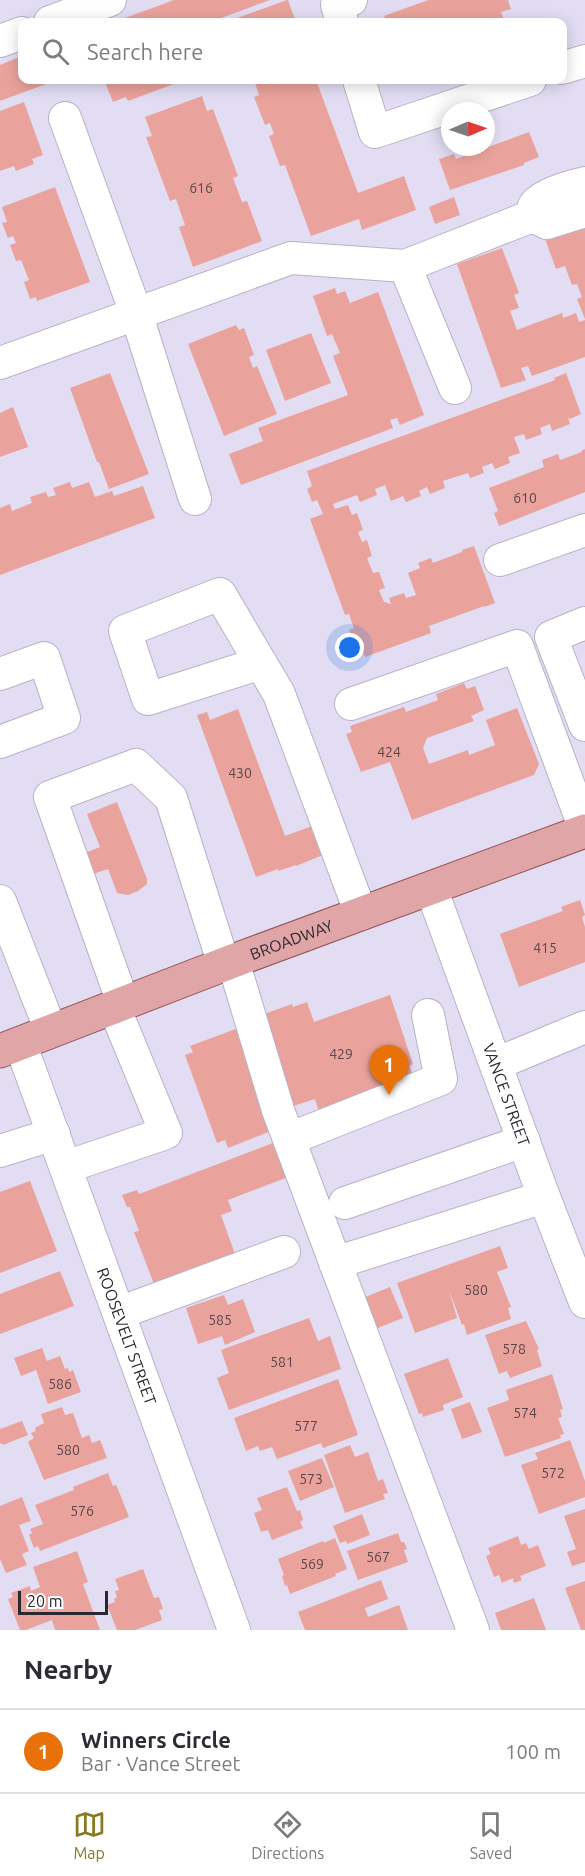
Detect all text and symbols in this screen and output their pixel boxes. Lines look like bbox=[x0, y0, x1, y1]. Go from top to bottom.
search box bbox=[18, 18, 567, 84]
icon: search bbox=[39, 35, 72, 68]
text: Search here bbox=[87, 39, 203, 64]
north arrow bbox=[441, 102, 495, 156]
house number: 616 bbox=[189, 180, 213, 196]
house number: 610 bbox=[513, 490, 537, 506]
your location bbox=[335, 633, 364, 662]
house number: 424 bbox=[377, 744, 401, 760]
house number: 430 bbox=[228, 765, 252, 781]
street label: BROADWAY bbox=[247, 916, 336, 963]
house number: 415 bbox=[533, 940, 557, 956]
street label: VANCE STREET bbox=[480, 1041, 534, 1148]
house number: 429 bbox=[329, 1046, 353, 1062]
pin: 1 bbox=[370, 1046, 408, 1095]
street label: ROOSEVELT STREET bbox=[94, 1265, 160, 1407]
house number: 580 bbox=[464, 1282, 488, 1298]
house number: 585 bbox=[208, 1312, 232, 1328]
house number: 578 bbox=[502, 1341, 526, 1357]
house number: 581 bbox=[270, 1354, 294, 1370]
house number: 586 bbox=[48, 1376, 72, 1392]
house number: 574 bbox=[513, 1405, 537, 1421]
house number: 577 bbox=[294, 1418, 318, 1434]
house number: 580 bbox=[56, 1442, 80, 1458]
house number: 572 bbox=[541, 1465, 565, 1481]
house number: 573 bbox=[299, 1471, 323, 1487]
house number: 576 bbox=[70, 1503, 94, 1519]
house number: 567 bbox=[366, 1549, 390, 1565]
house number: 569 bbox=[300, 1556, 324, 1572]
scale bar bbox=[18, 1588, 108, 1616]
text: 20 m bbox=[27, 1592, 63, 1610]
text: Nearby bbox=[24, 1655, 112, 1684]
text: Winners Circle bbox=[81, 1727, 231, 1752]
text: 1 bbox=[38, 1740, 49, 1763]
text: 100 m bbox=[505, 1740, 561, 1763]
text: Bar · Vance Street bbox=[81, 1752, 240, 1775]
tab: Map bbox=[73, 1808, 106, 1862]
tab: Directions bbox=[251, 1808, 324, 1862]
tab: Saved bbox=[470, 1808, 512, 1862]

